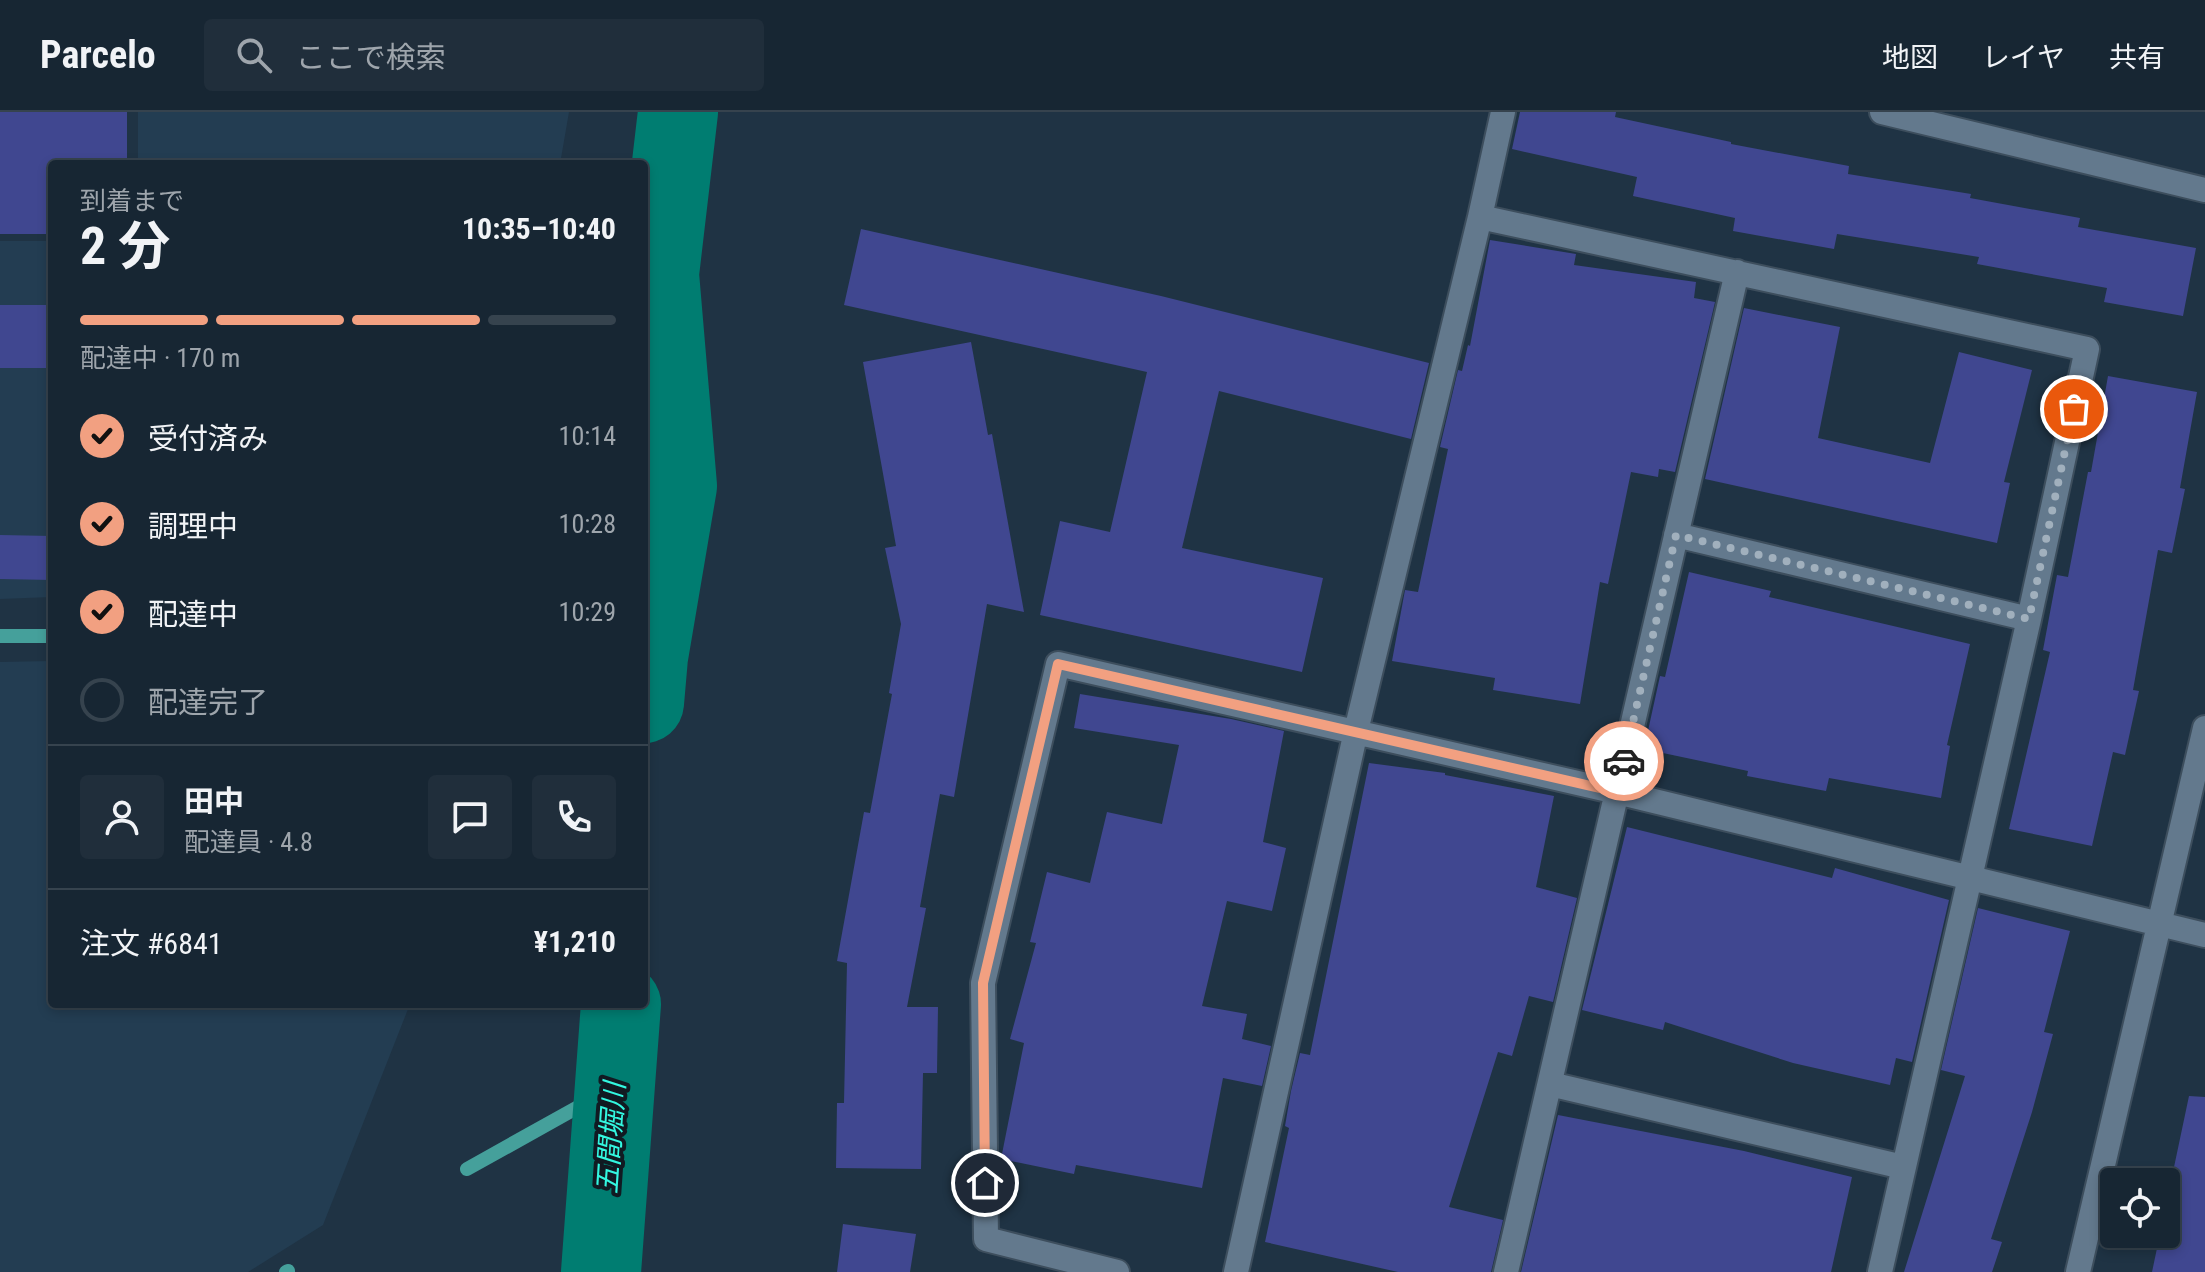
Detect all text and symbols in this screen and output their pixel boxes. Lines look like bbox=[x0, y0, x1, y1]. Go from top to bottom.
search box bbox=[204, 19, 764, 91]
text: Parcelo bbox=[40, 33, 156, 77]
icon: search bbox=[232, 33, 276, 77]
text: ここで検索 bbox=[296, 40, 446, 75]
text: 地図 bbox=[1882, 41, 1938, 74]
text: レイヤ bbox=[1982, 41, 2065, 74]
text: 共有 bbox=[2109, 41, 2165, 74]
text: 到着まで bbox=[80, 186, 184, 216]
text: 10:35–10:40 bbox=[462, 211, 616, 246]
text: 2 分 bbox=[80, 216, 170, 277]
text: 配達中 · 170 m bbox=[80, 343, 240, 373]
pin bbox=[2040, 375, 2108, 443]
icon: bag bbox=[2052, 387, 2096, 431]
icon: check bbox=[80, 414, 124, 458]
text: 受付済み bbox=[148, 421, 268, 456]
text: 10:14 bbox=[559, 421, 616, 451]
icon: check bbox=[80, 502, 124, 546]
text: 調理中 bbox=[148, 509, 238, 544]
text: 10:28 bbox=[559, 509, 616, 539]
icon: check bbox=[80, 590, 124, 634]
text: 配達中 bbox=[148, 597, 238, 632]
text: 10:29 bbox=[559, 597, 616, 627]
text: 配達完了 bbox=[148, 685, 268, 720]
courier bbox=[1584, 721, 1664, 801]
icon: car bbox=[1602, 739, 1646, 783]
button: person bbox=[80, 775, 164, 859]
button: chat bbox=[428, 775, 512, 859]
button: phone bbox=[532, 775, 616, 859]
text: 田中 bbox=[184, 784, 244, 819]
text: 配達員 · 4.8 bbox=[184, 827, 313, 857]
text: ¥1,210 bbox=[534, 924, 616, 959]
text: 注文 #6841 bbox=[80, 926, 223, 961]
water label: 五間堀川 bbox=[591, 1078, 632, 1195]
pin bbox=[951, 1149, 1019, 1217]
icon: home bbox=[963, 1161, 1007, 1205]
map controls bbox=[2100, 1168, 2180, 1248]
button: locate bbox=[2100, 1168, 2180, 1248]

